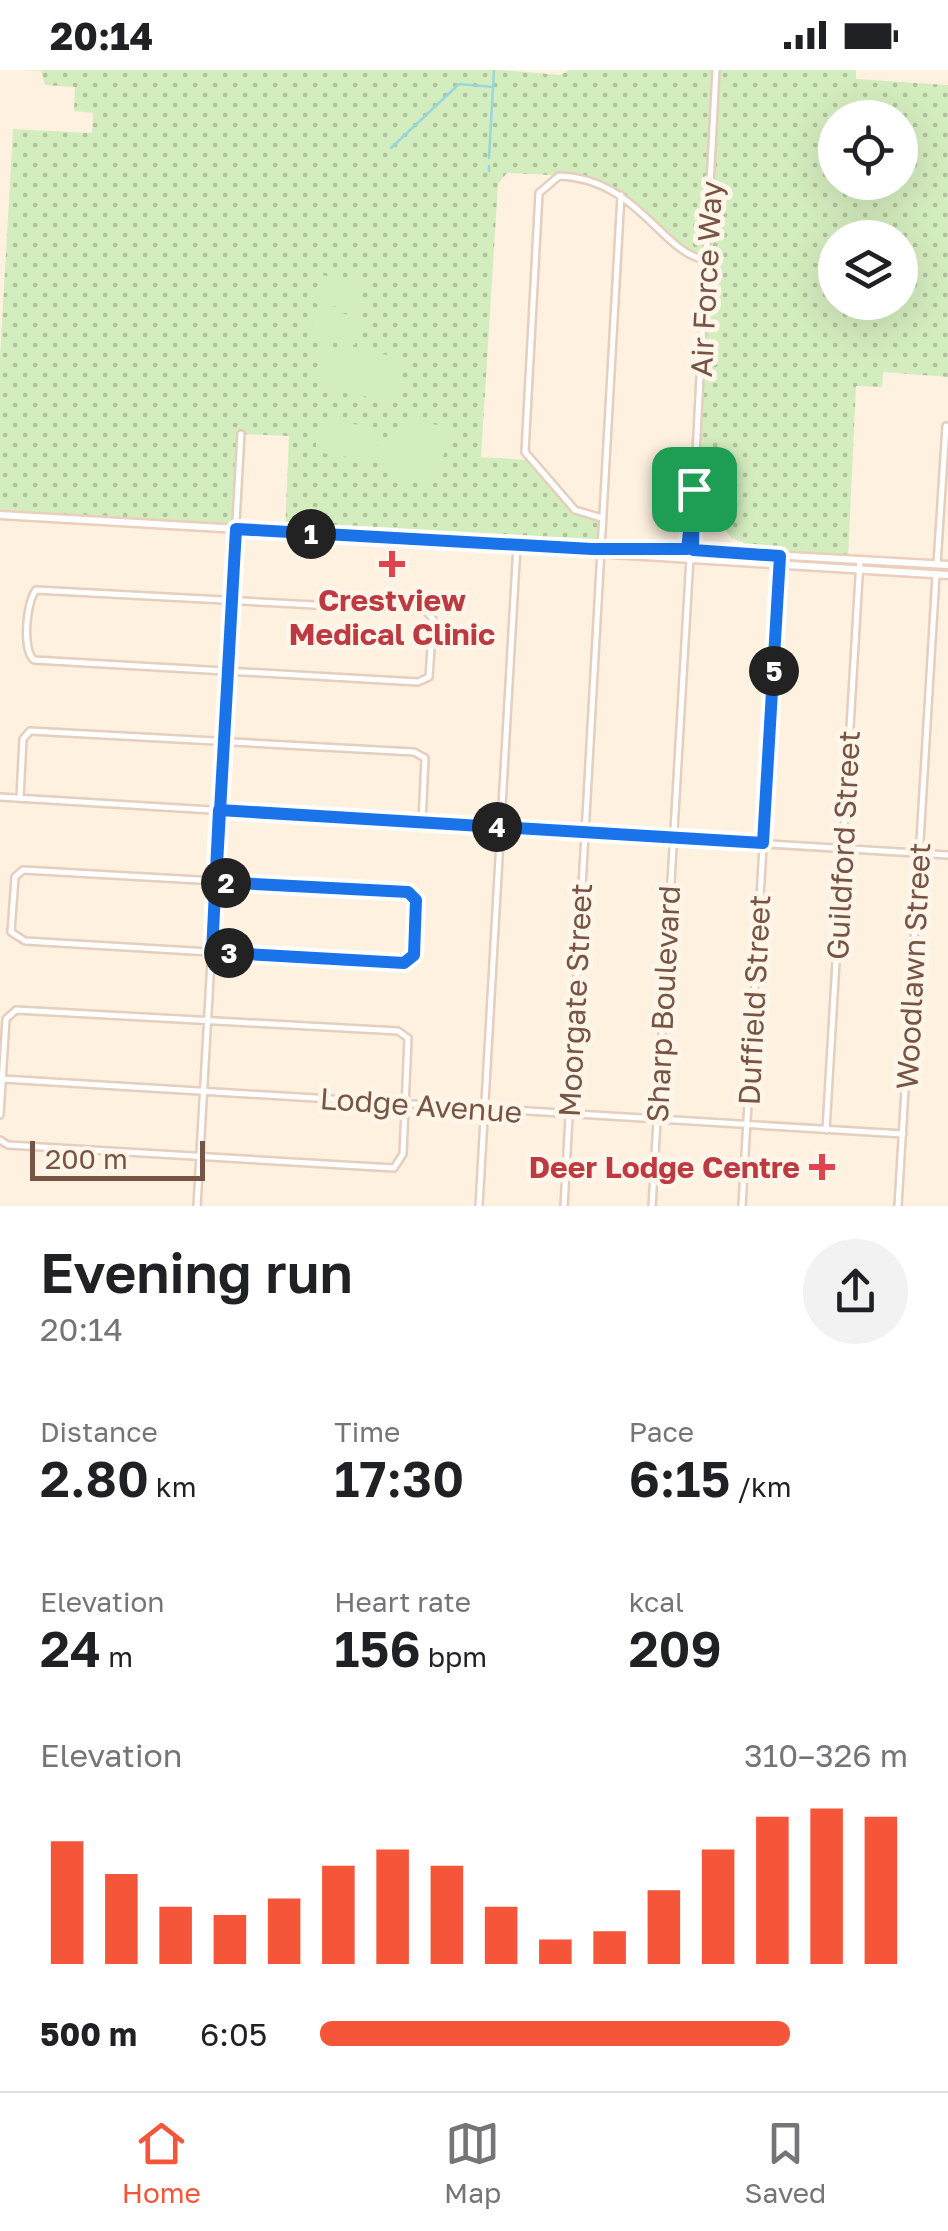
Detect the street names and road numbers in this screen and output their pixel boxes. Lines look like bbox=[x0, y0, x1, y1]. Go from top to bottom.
street label: Air Force Way bbox=[683, 180, 729, 378]
street label: Guildford Street bbox=[819, 729, 867, 961]
street label: Woodlawn Street bbox=[889, 842, 937, 1090]
street label: Moorgate Street bbox=[551, 882, 599, 1118]
street label: Sharp Boulevard bbox=[639, 885, 687, 1123]
street label: Duffield Street bbox=[731, 894, 777, 1106]
street label: Lodge Avenue bbox=[319, 1080, 523, 1130]

